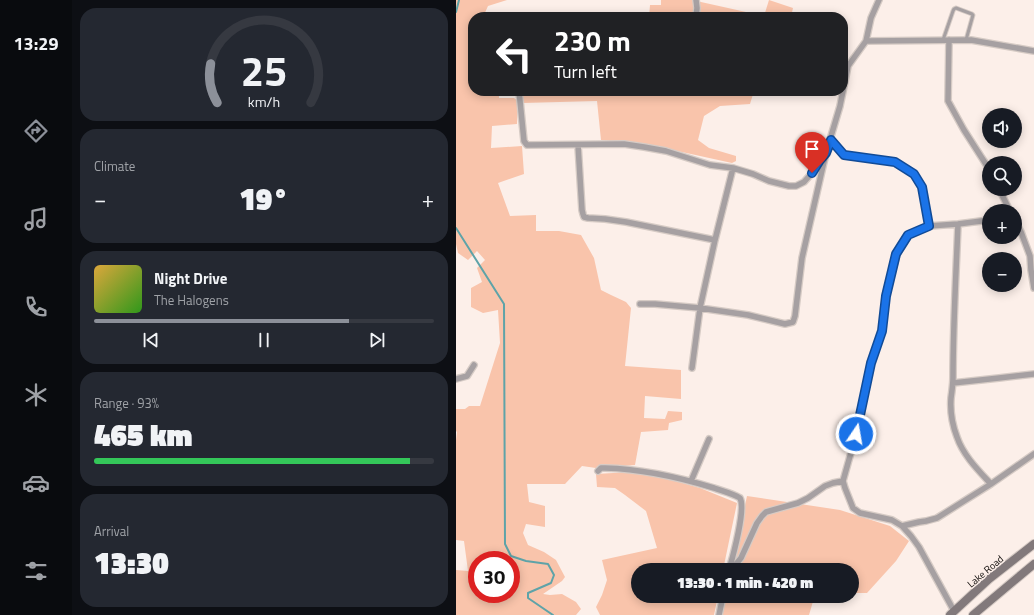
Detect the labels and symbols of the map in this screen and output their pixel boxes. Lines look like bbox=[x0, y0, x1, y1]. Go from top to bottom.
pin bbox=[795, 132, 829, 173]
position arrow bbox=[835, 413, 877, 455]
speed limit sign: 30 bbox=[468, 551, 520, 603]
street label: Lake Road bbox=[964, 552, 1007, 591]

